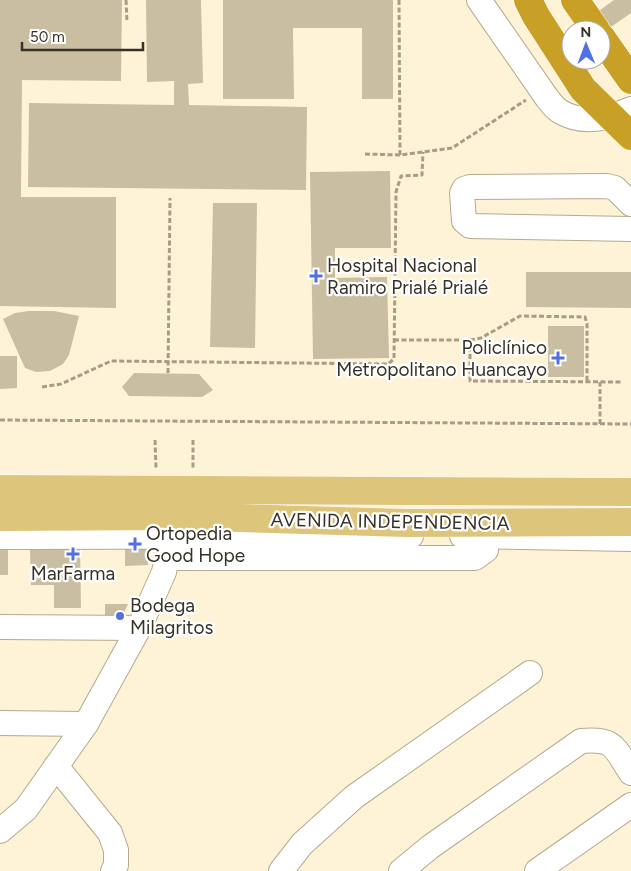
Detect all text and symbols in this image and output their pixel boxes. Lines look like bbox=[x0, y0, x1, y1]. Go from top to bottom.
scale bar bbox=[22, 20, 144, 52]
north arrow bbox=[561, 20, 611, 70]
text: N bbox=[580, 24, 591, 41]
text: 50 m bbox=[30, 28, 65, 46]
place label: Hospital Nacional Ramiro Prialé Prialé bbox=[327, 254, 488, 299]
marker: Hospital Nacional Ramiro Prialé Prialé bbox=[309, 269, 323, 283]
place label: Policlínico Metropolitano Huancayo bbox=[336, 336, 547, 381]
marker: Policlínico Metropolitano Huancayo bbox=[551, 351, 565, 365]
street label: AVENIDA INDEPENDENCIA bbox=[270, 508, 510, 535]
place label: Ortopedia Good Hope bbox=[146, 522, 245, 567]
marker: Ortopedia Good Hope bbox=[128, 537, 142, 551]
marker: MarFarma bbox=[67, 548, 79, 560]
place label: MarFarma bbox=[31, 562, 115, 585]
place label: Bodega Milagritos bbox=[130, 594, 213, 639]
marker: Bodega Milagritos bbox=[114, 610, 126, 622]

